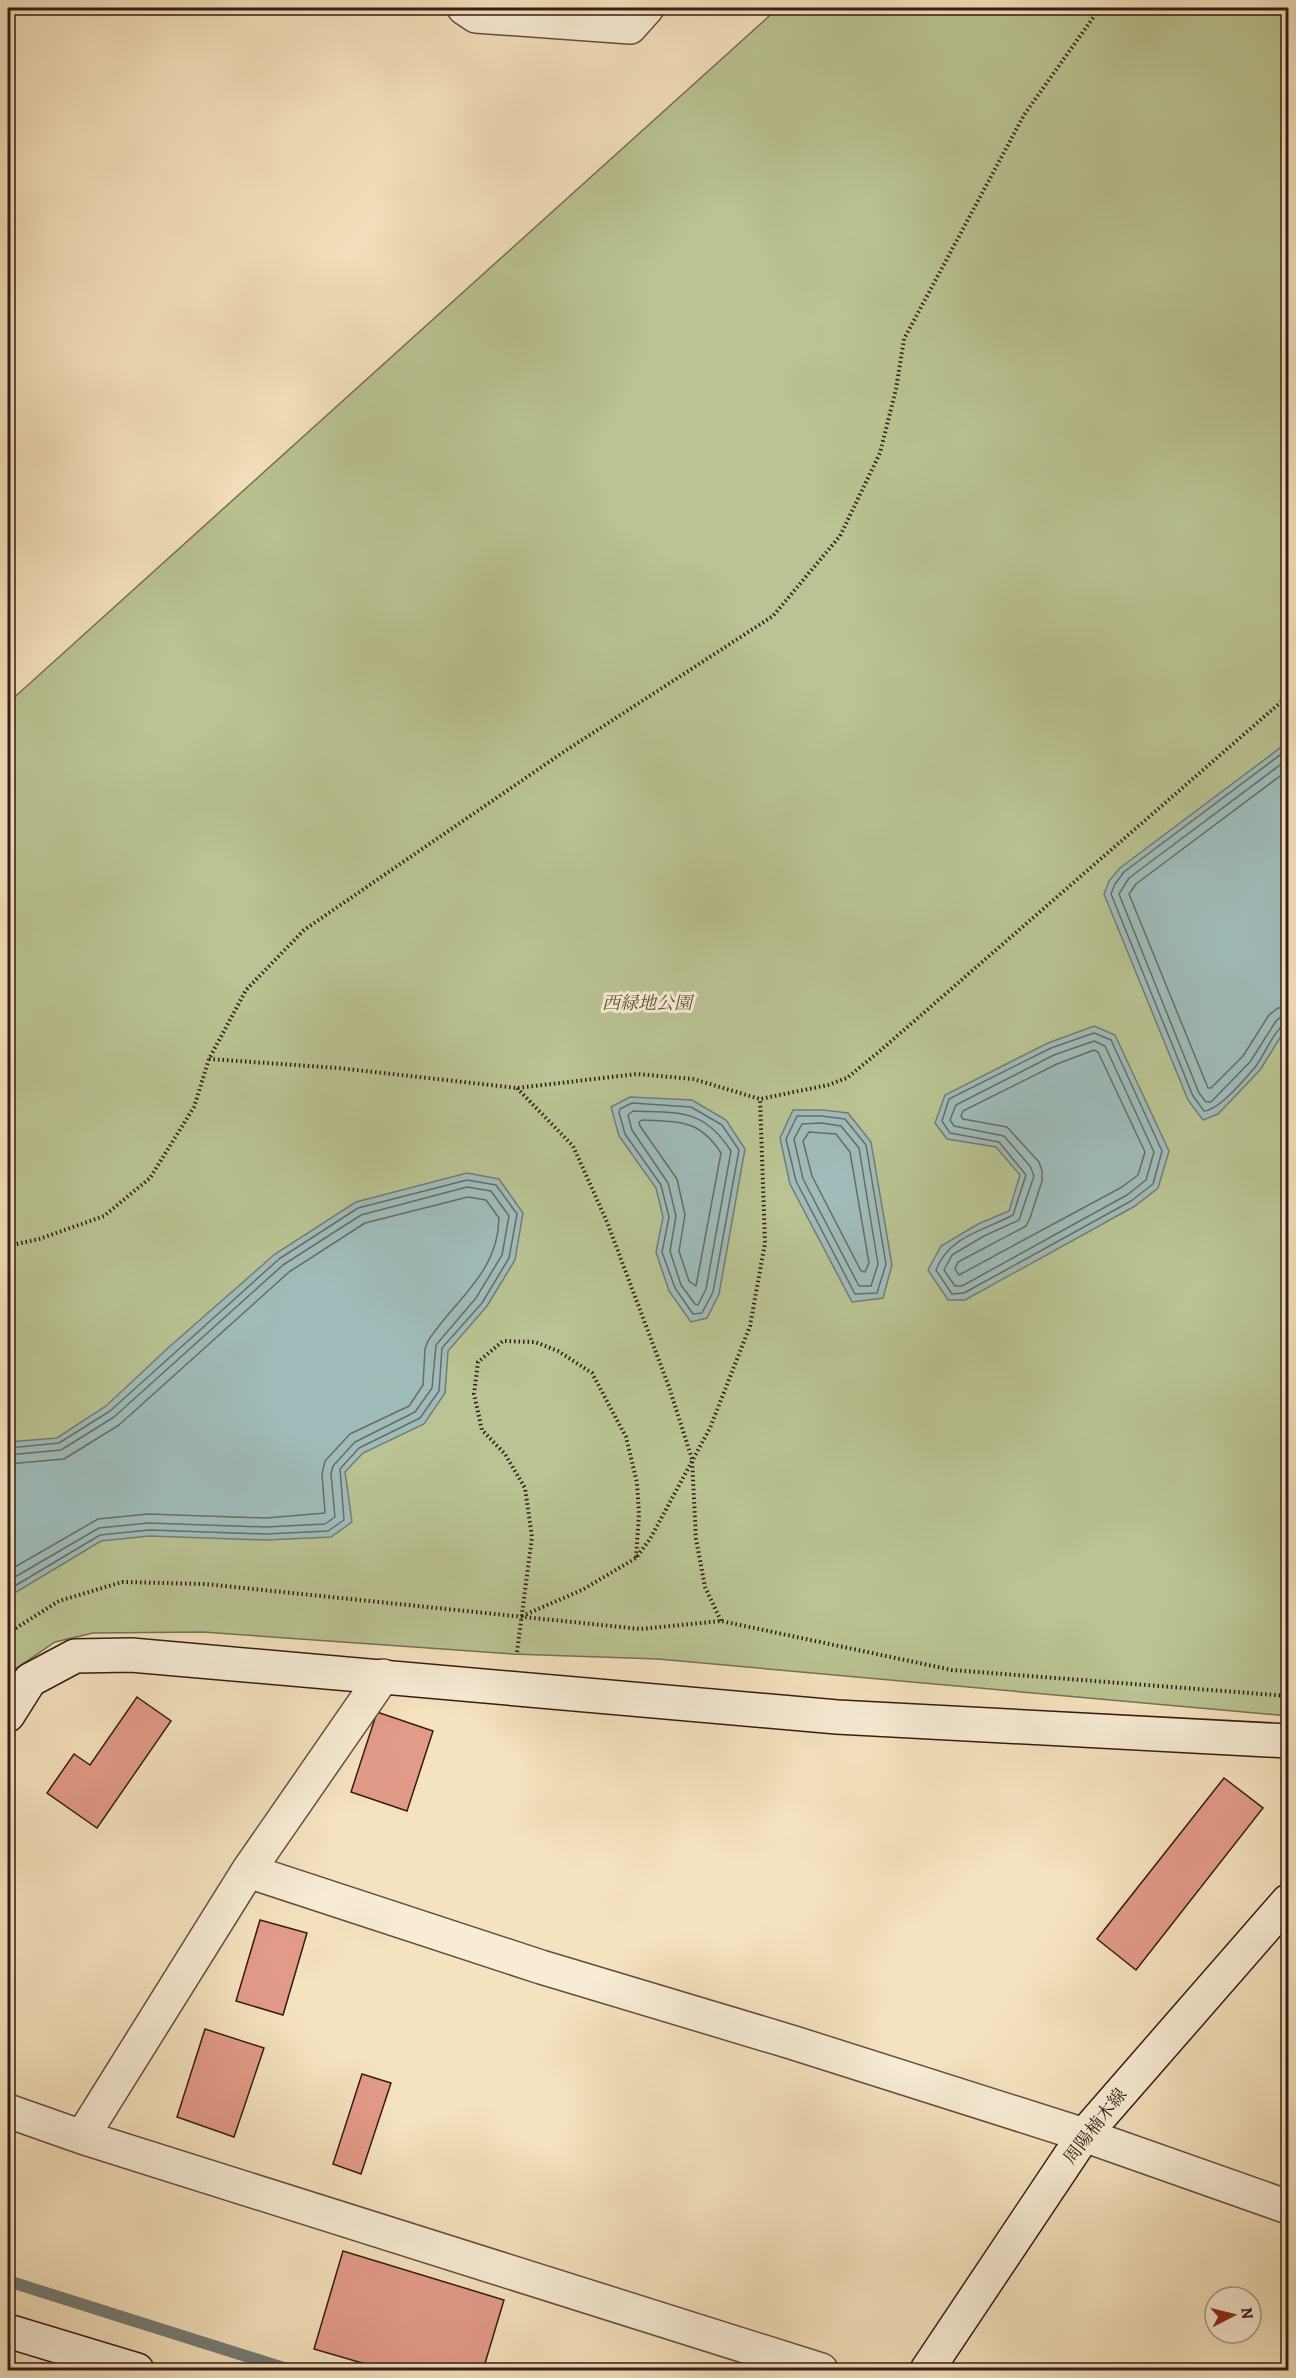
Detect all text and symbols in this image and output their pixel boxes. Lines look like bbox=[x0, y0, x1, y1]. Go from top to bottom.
park label: 西緑地公園 bbox=[602, 991, 695, 1015]
street label: 周陽楠木線 bbox=[1058, 2083, 1132, 2169]
north arrow bbox=[1203, 2285, 1263, 2345]
text: N bbox=[1235, 2306, 1259, 2321]

